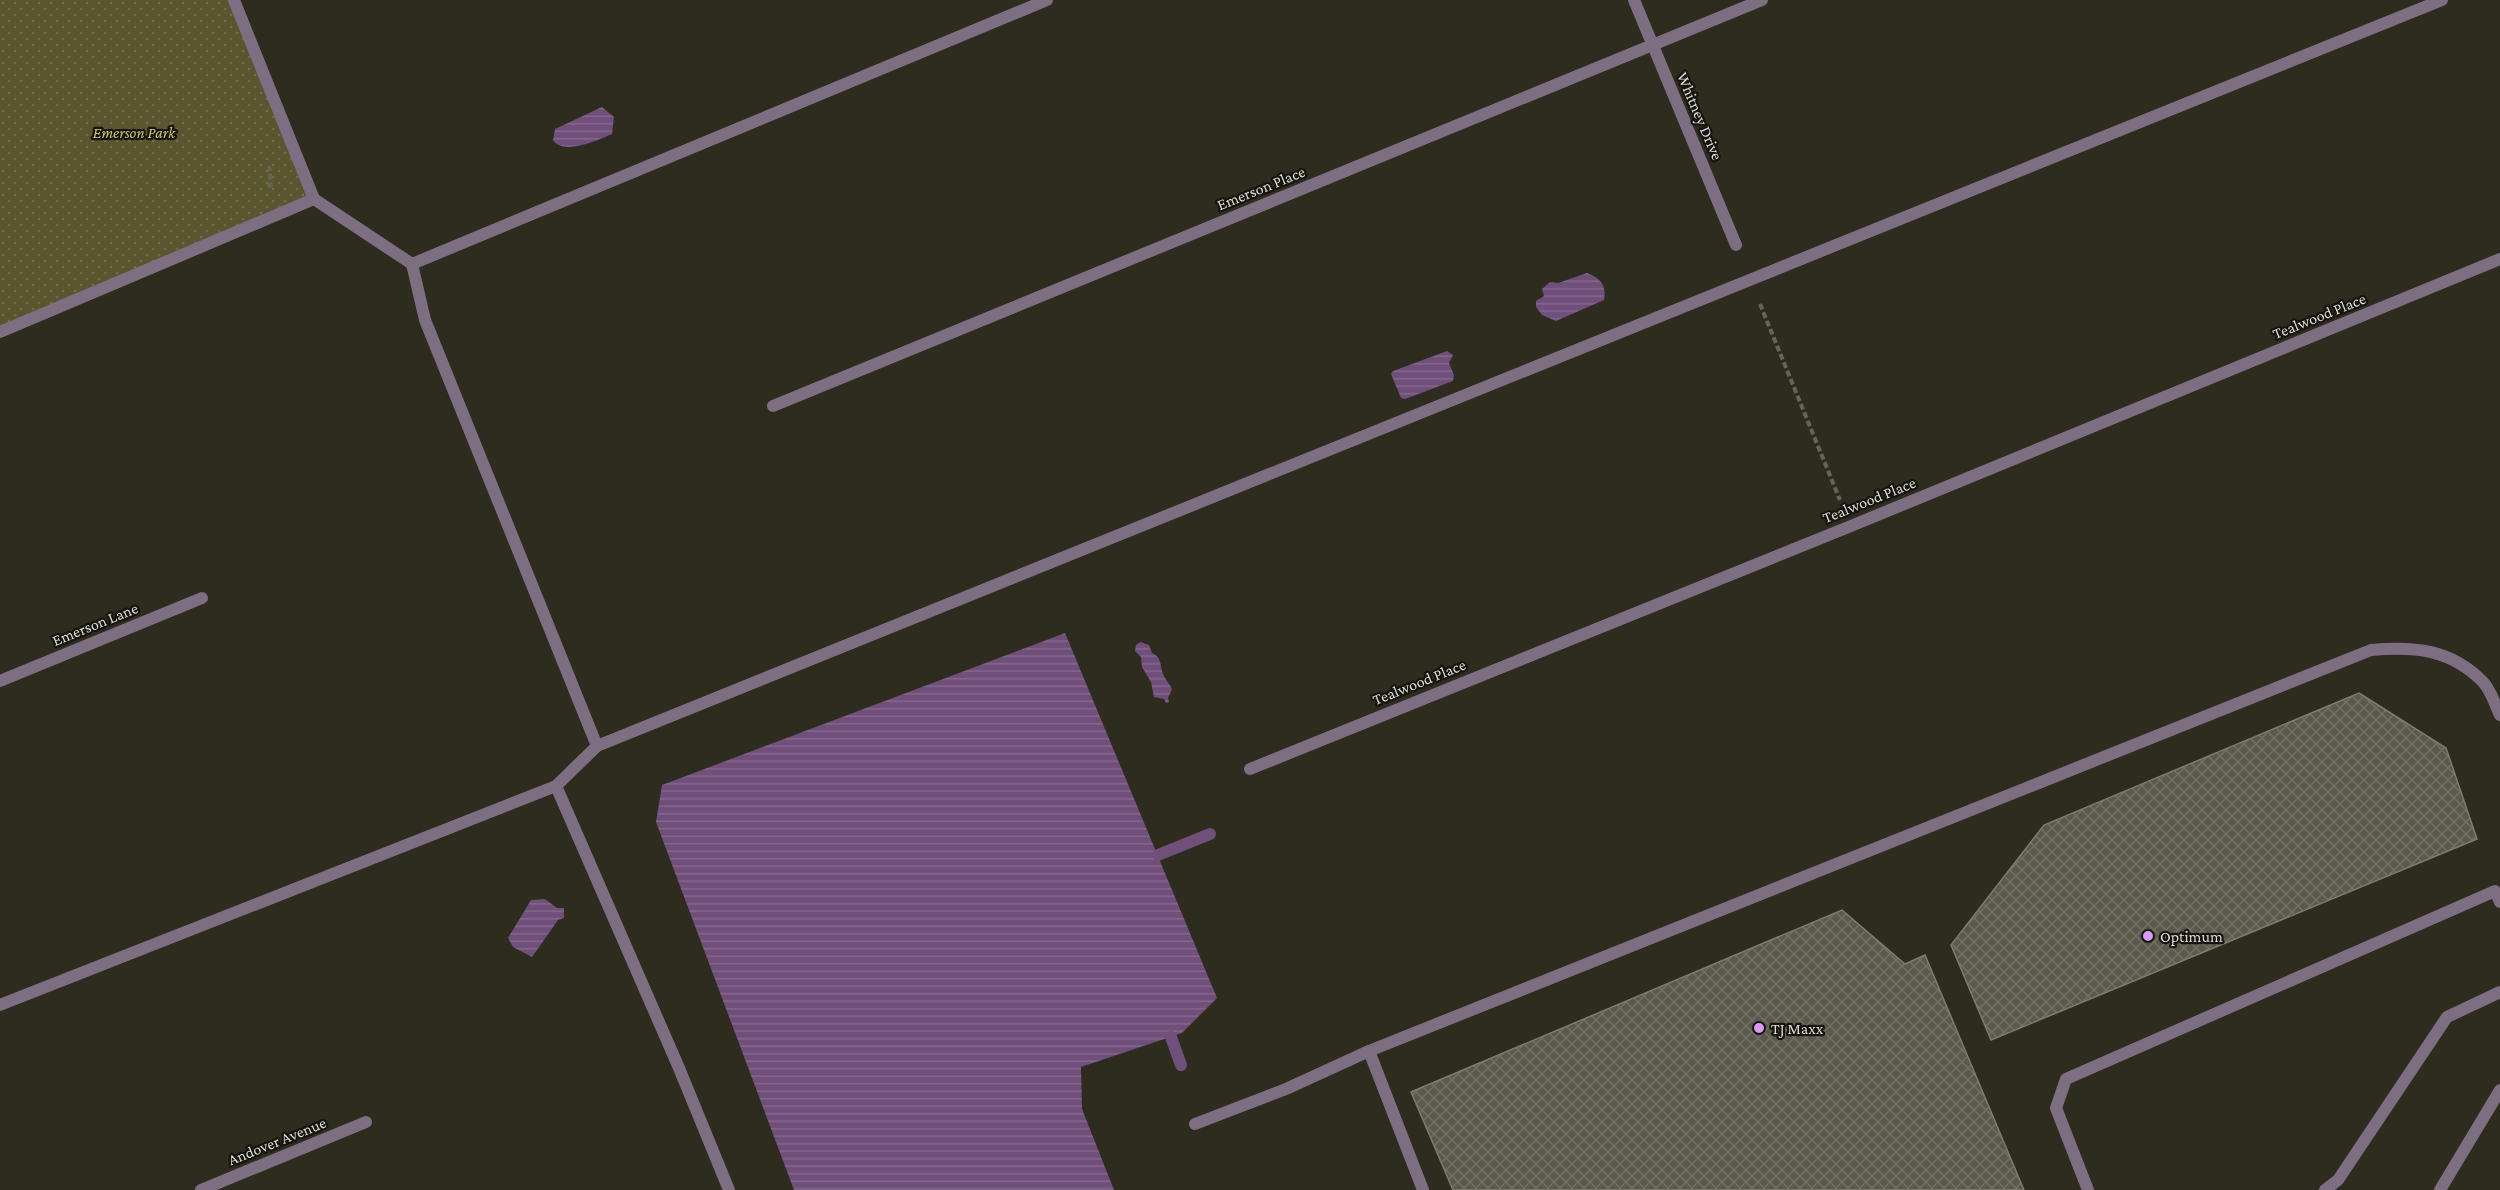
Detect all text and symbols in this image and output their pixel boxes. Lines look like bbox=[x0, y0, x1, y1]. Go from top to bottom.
street label: Whitney Drive bbox=[1673, 70, 1726, 163]
park label: Emerson Park bbox=[93, 124, 176, 141]
street label: Emerson Place bbox=[1215, 163, 1307, 213]
street label: Tealwood Place bbox=[2270, 290, 2368, 342]
street label: Tealwood Place bbox=[1820, 474, 1918, 526]
street label: Emerson Lane bbox=[50, 599, 140, 649]
street label: Tealwood Place bbox=[1370, 656, 1468, 708]
place label: Optimum bbox=[2160, 928, 2223, 946]
marker: Optimum bbox=[2141, 929, 2155, 943]
place label: TJ Maxx bbox=[1771, 1020, 1824, 1038]
marker: TJ Maxx bbox=[1752, 1021, 1766, 1035]
street label: Andover Avenue bbox=[226, 1114, 328, 1168]

